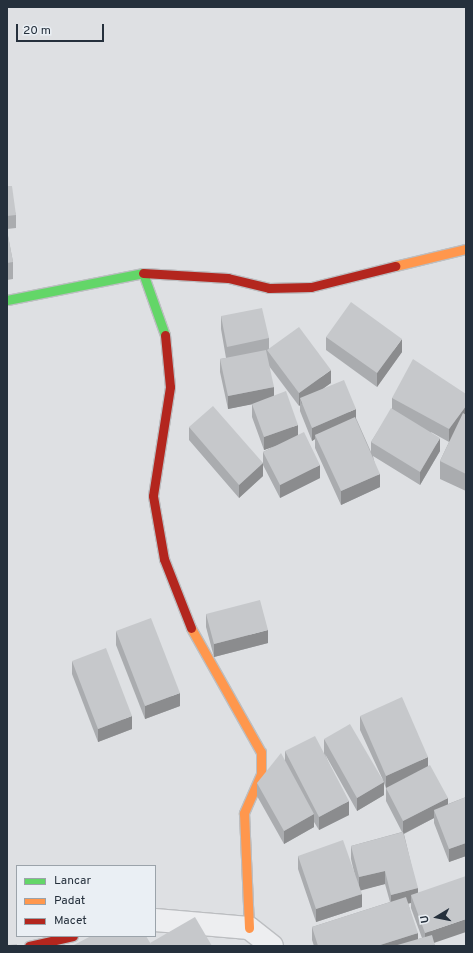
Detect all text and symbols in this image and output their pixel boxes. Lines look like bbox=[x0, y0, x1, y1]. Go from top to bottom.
scale bar bbox=[18, 16, 106, 42]
text: 20 m bbox=[23, 23, 51, 39]
legend bbox=[16, 865, 156, 937]
text: Lancar bbox=[54, 873, 91, 889]
text: Padat bbox=[54, 893, 85, 909]
north arrow bbox=[417, 897, 457, 937]
text: Macet bbox=[54, 913, 87, 929]
text: U bbox=[418, 914, 433, 924]

